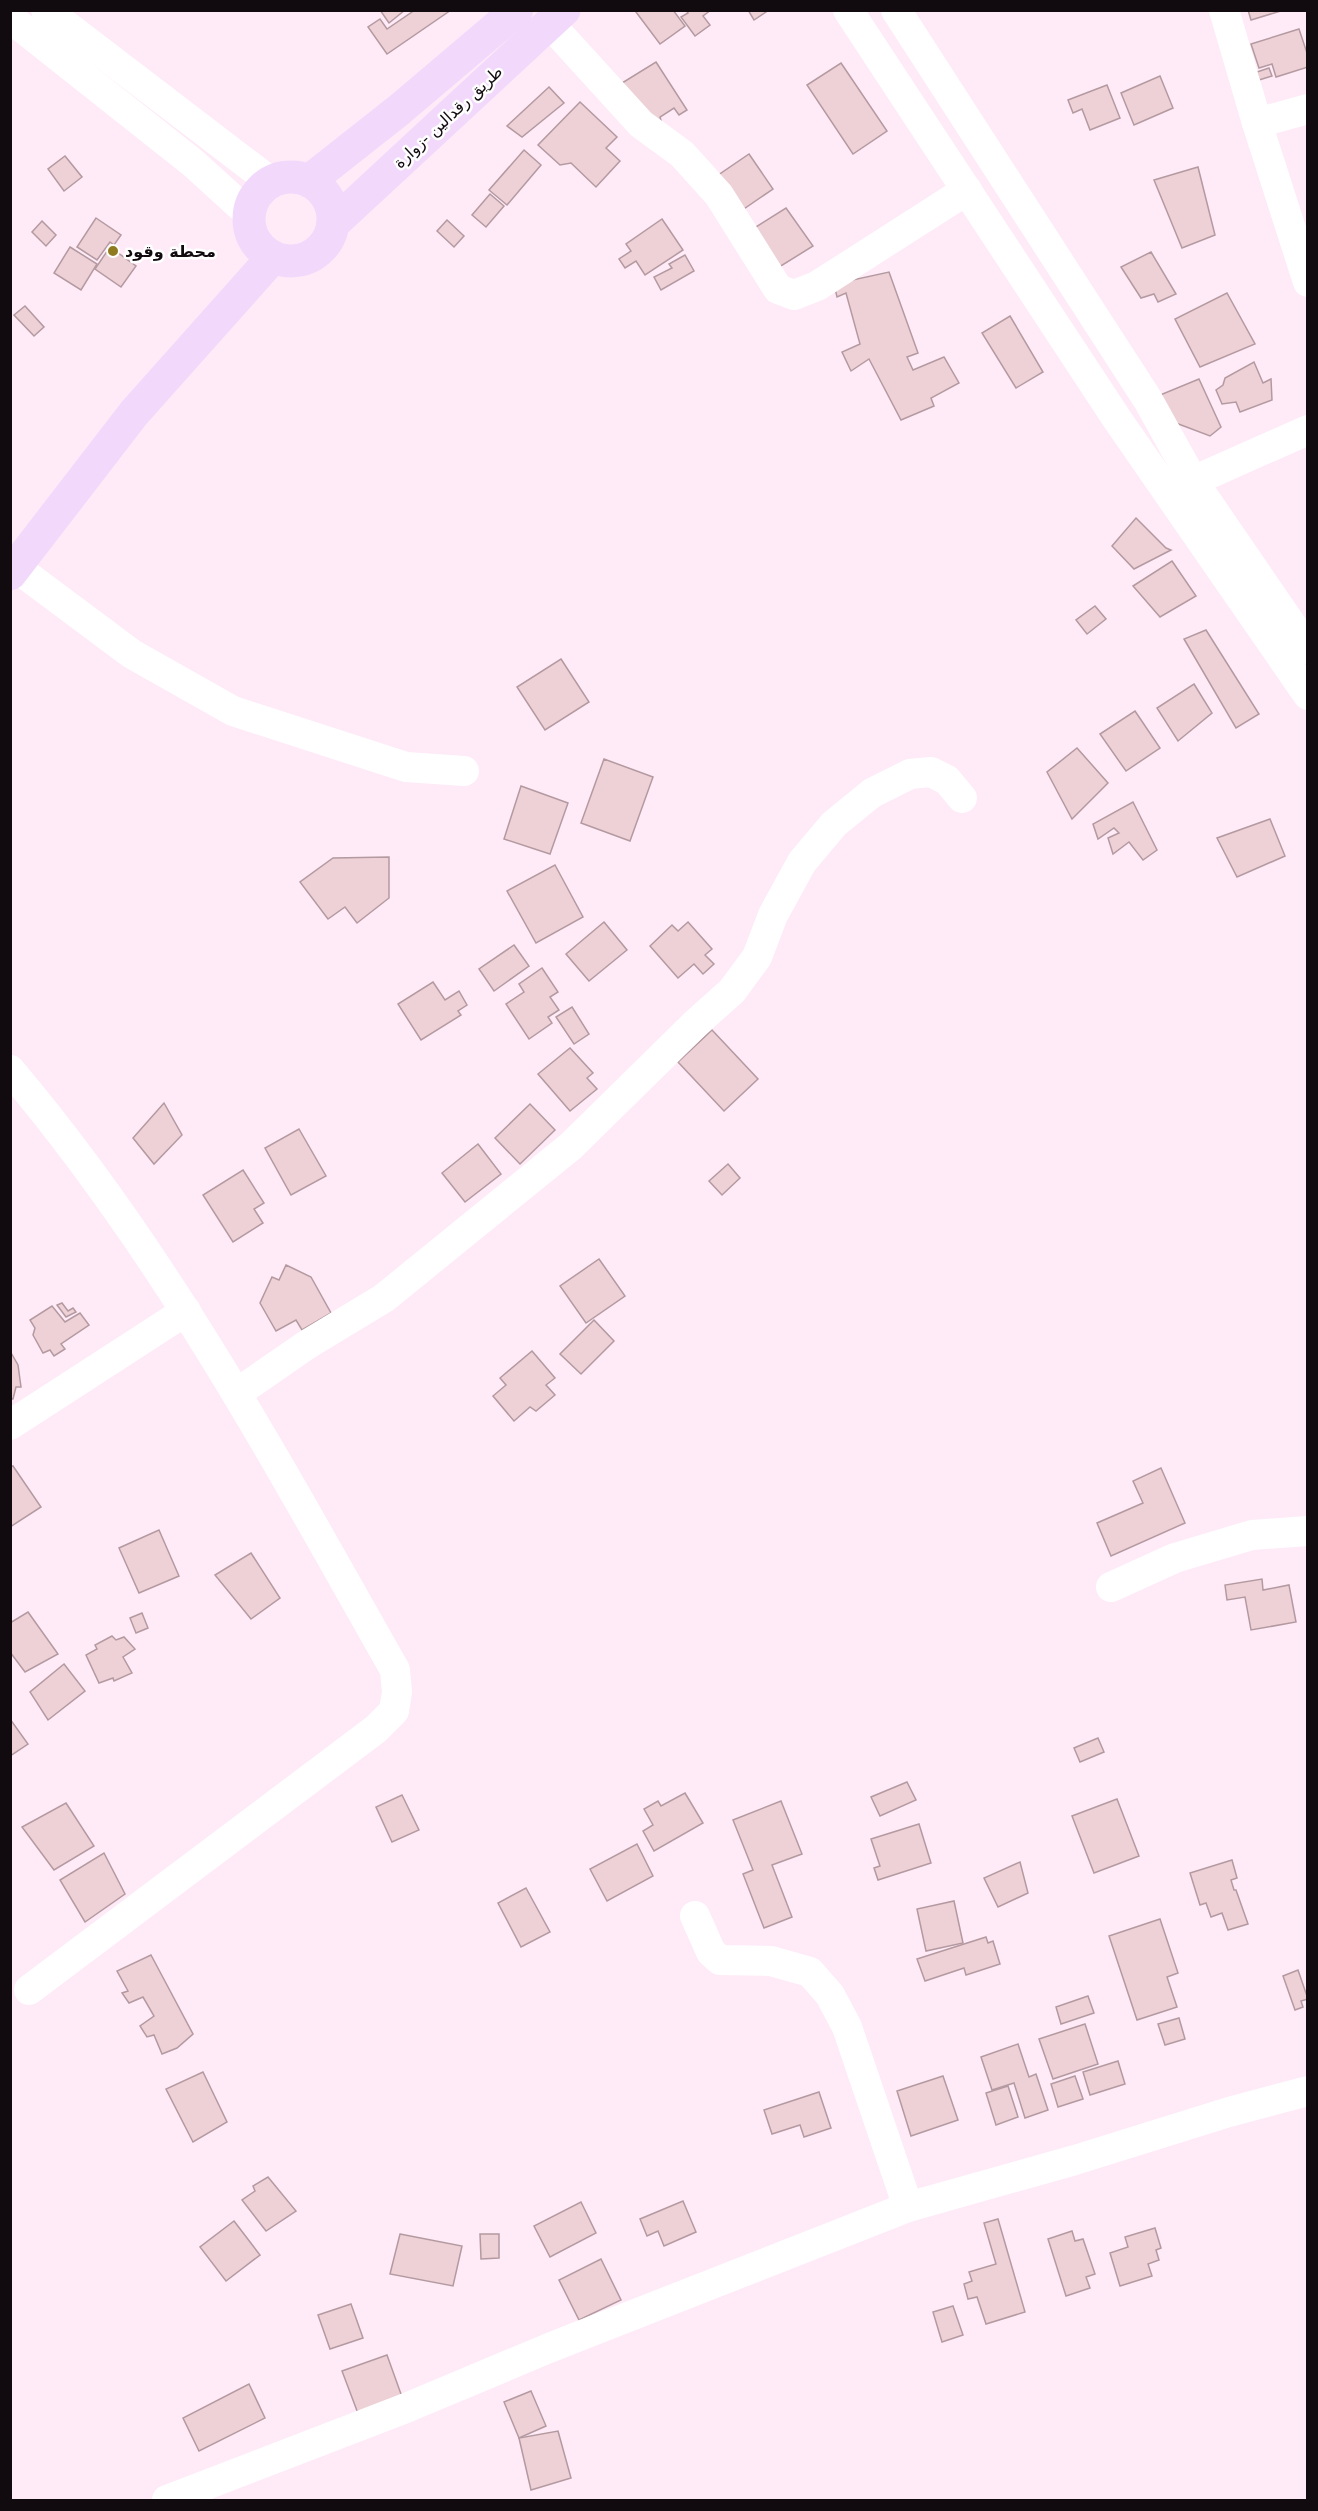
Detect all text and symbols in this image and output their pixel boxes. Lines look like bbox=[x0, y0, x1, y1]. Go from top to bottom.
street label: طريق رقدالين -زوارة bbox=[390, 62, 507, 173]
place label: محطة وقود bbox=[125, 242, 216, 261]
marker: محطة وقود bbox=[106, 244, 120, 258]

